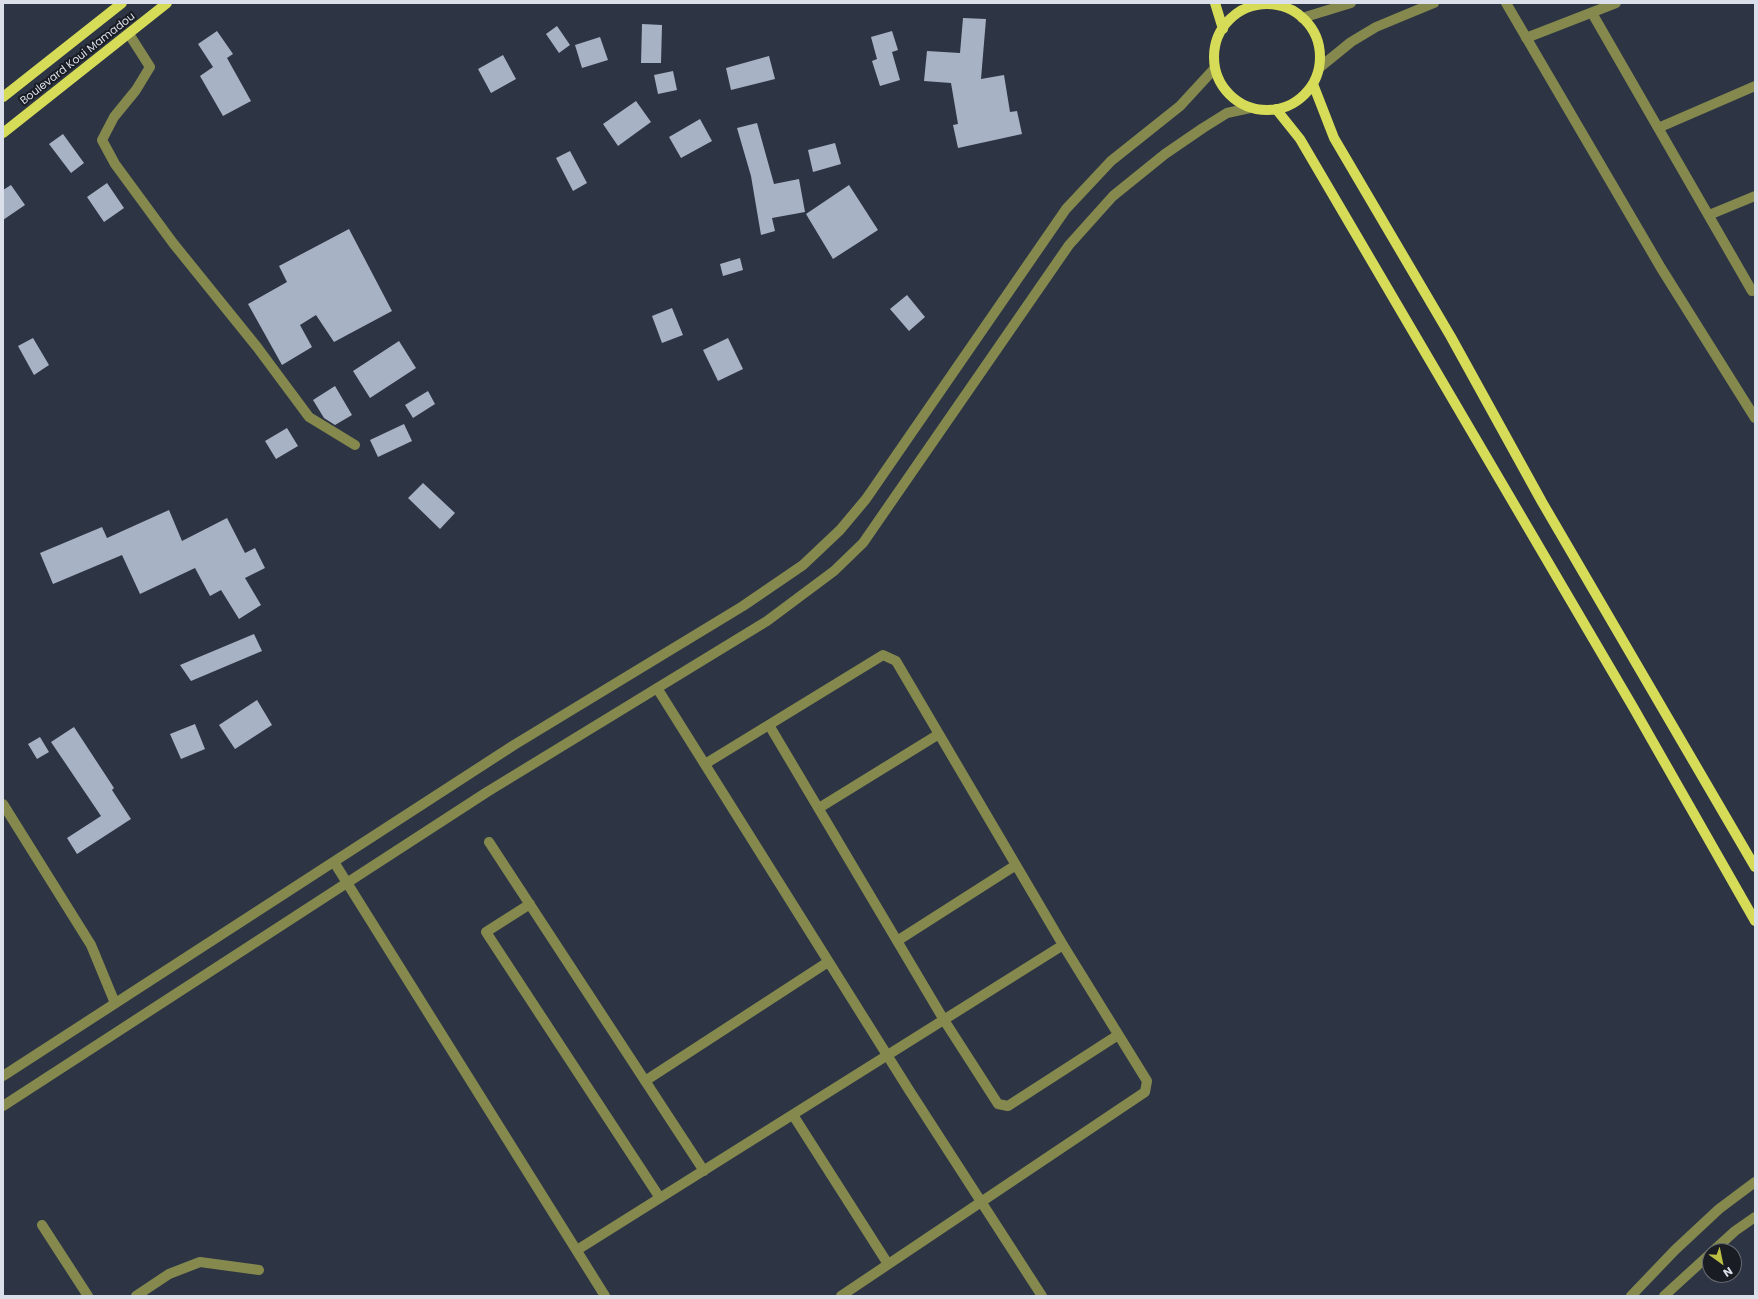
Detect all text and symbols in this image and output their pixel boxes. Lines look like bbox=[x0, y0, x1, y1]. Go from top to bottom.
street label: Boulevard Koui Mamadou bbox=[18, 10, 138, 108]
north arrow bbox=[1702, 1243, 1742, 1283]
text: N bbox=[1720, 1263, 1736, 1281]

